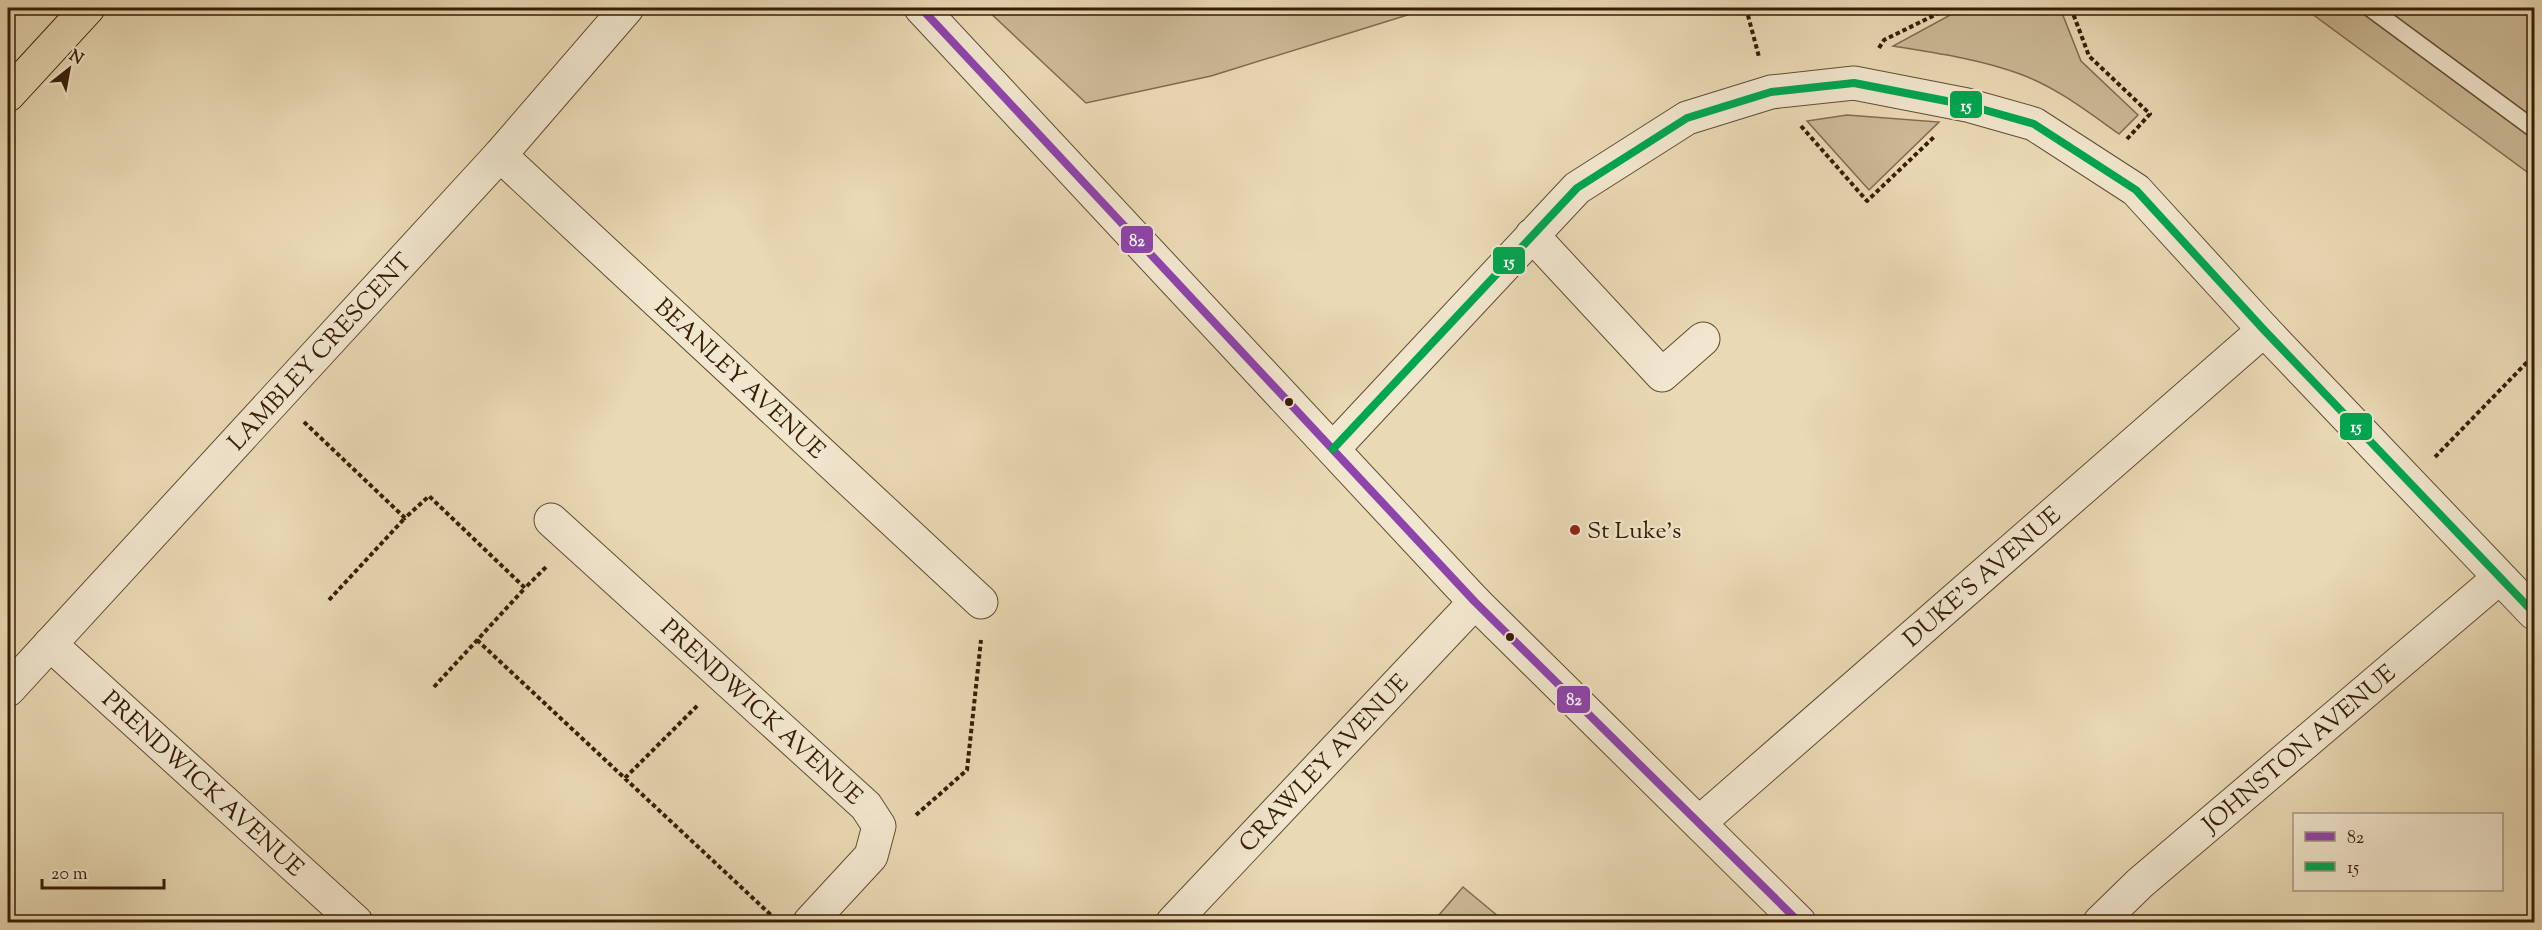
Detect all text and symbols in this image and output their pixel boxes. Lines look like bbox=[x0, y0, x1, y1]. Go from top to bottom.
north arrow bbox=[39, 39, 99, 99]
text: N bbox=[64, 45, 87, 72]
line badge: 15 bbox=[1949, 90, 1983, 119]
text: 15 bbox=[1961, 96, 1972, 119]
line badge: 82 bbox=[1120, 225, 1154, 254]
text: 82 bbox=[1129, 231, 1145, 254]
street label: LAMBLEY CRESCENT bbox=[221, 246, 421, 459]
line badge: 15 bbox=[1492, 246, 1526, 275]
text: 15 bbox=[1504, 252, 1515, 275]
street label: BEANLEY AVENUE bbox=[646, 291, 832, 468]
unlabelled marker bbox=[1283, 396, 1295, 408]
line badge: 15 bbox=[2339, 412, 2373, 441]
text: 15 bbox=[2351, 417, 2362, 440]
street label: DUKE'S AVENUE bbox=[1897, 499, 2070, 656]
place label: St Luke's bbox=[1587, 515, 1681, 549]
marker: St Luke's bbox=[1568, 523, 1582, 537]
street label: PRENDWICK AVENUE bbox=[652, 612, 870, 814]
unlabelled marker bbox=[1504, 631, 1516, 643]
street label: JOHNSTON AVENUE bbox=[2194, 657, 2404, 843]
street label: CRAWLEY AVENUE bbox=[1232, 667, 1418, 861]
street label: PRENDWICK AVENUE bbox=[93, 684, 311, 886]
line badge: 82 bbox=[1556, 685, 1591, 714]
text: 82 bbox=[1566, 690, 1582, 713]
legend bbox=[2293, 813, 2503, 891]
text: 82 bbox=[2347, 826, 2365, 852]
scale bar bbox=[42, 852, 164, 890]
text: 15 bbox=[2347, 856, 2359, 882]
text: 20 m bbox=[51, 862, 88, 888]

